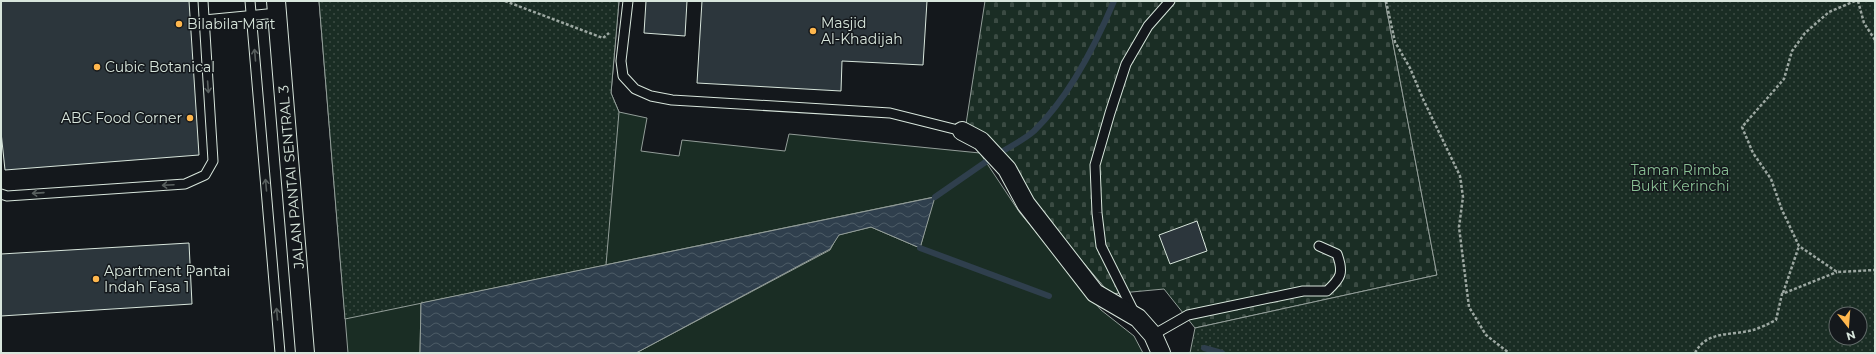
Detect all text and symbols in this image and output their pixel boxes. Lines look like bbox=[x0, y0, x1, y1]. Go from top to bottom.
place label: Masjid Al-Khadijah bbox=[821, 14, 903, 48]
place label: Bilabila Mart bbox=[187, 15, 276, 33]
marker: Bilabila Mart bbox=[174, 19, 184, 29]
marker: Masjid Al-Khadijah bbox=[808, 26, 818, 36]
one-way arrow bbox=[252, 49, 259, 62]
place label: Cubic Botanical bbox=[105, 58, 215, 76]
marker: Cubic Botanical bbox=[92, 62, 102, 72]
one-way arrow bbox=[205, 80, 212, 93]
street label: JALAN PANTAI SENTRAL 3 bbox=[274, 85, 308, 270]
place label: ABC Food Corner bbox=[61, 109, 182, 127]
marker: ABC Food Corner bbox=[185, 113, 195, 123]
park label: Taman Rimba Bukit Kerinchi bbox=[1630, 161, 1730, 195]
one-way arrow bbox=[262, 179, 270, 192]
one-way arrow bbox=[162, 182, 175, 189]
one-way arrow bbox=[32, 190, 45, 197]
place label: Apartment Pantai Indah Fasa 1 bbox=[104, 262, 230, 296]
marker: Apartment Pantai Indah Fasa 1 bbox=[91, 274, 101, 284]
north arrow bbox=[1828, 306, 1868, 346]
one-way arrow bbox=[273, 308, 281, 321]
text: N bbox=[1845, 328, 1857, 344]

